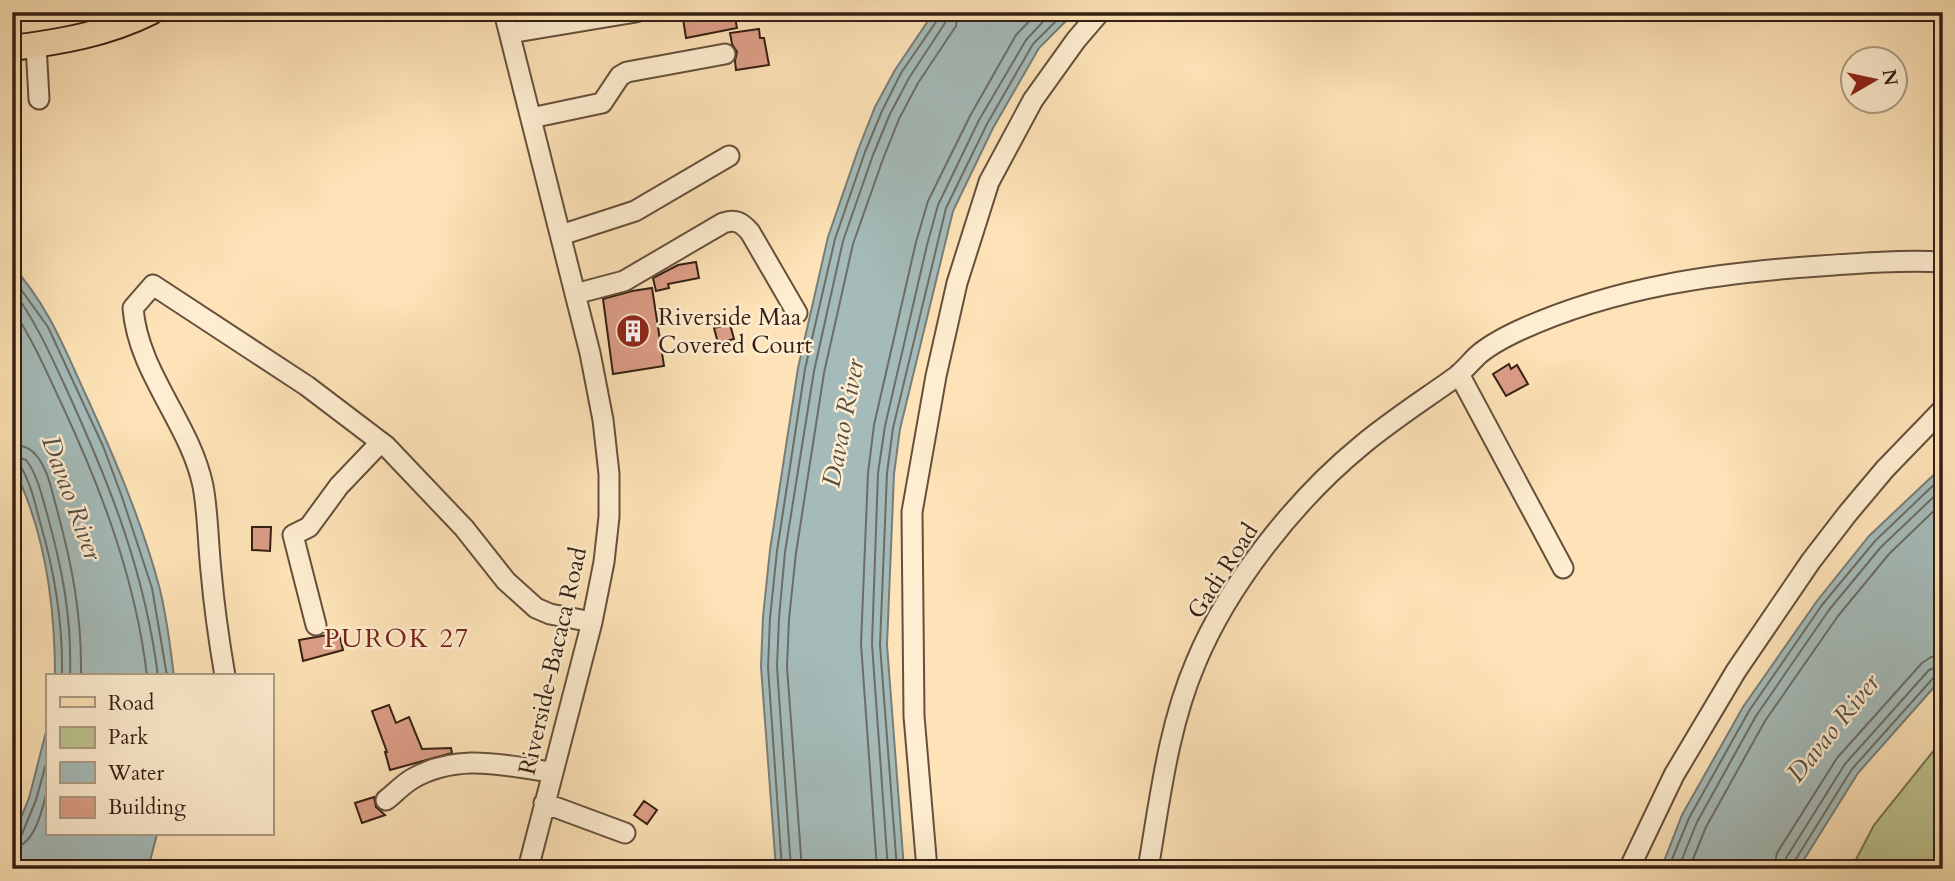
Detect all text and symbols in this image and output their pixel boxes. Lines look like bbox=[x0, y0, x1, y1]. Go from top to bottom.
north arrow bbox=[1840, 46, 1910, 116]
text: N bbox=[1876, 67, 1904, 88]
place label: Riverside Maa Covered Court bbox=[658, 301, 812, 362]
building icon: Riverside Maa Covered Court bbox=[614, 312, 652, 350]
water label: Davao River bbox=[813, 354, 873, 490]
water label: Davao River bbox=[33, 431, 111, 566]
street label: Gadi Road bbox=[1180, 517, 1266, 625]
street label: Riverside-Bacaca Road bbox=[511, 544, 595, 778]
district label: PUROK 27 bbox=[324, 621, 470, 656]
water label: Davao River bbox=[1778, 665, 1888, 790]
legend bbox=[46, 674, 273, 836]
text: Road bbox=[108, 689, 154, 718]
text: Park bbox=[108, 723, 149, 752]
text: Water bbox=[107, 759, 164, 788]
text: Building bbox=[108, 793, 186, 822]

